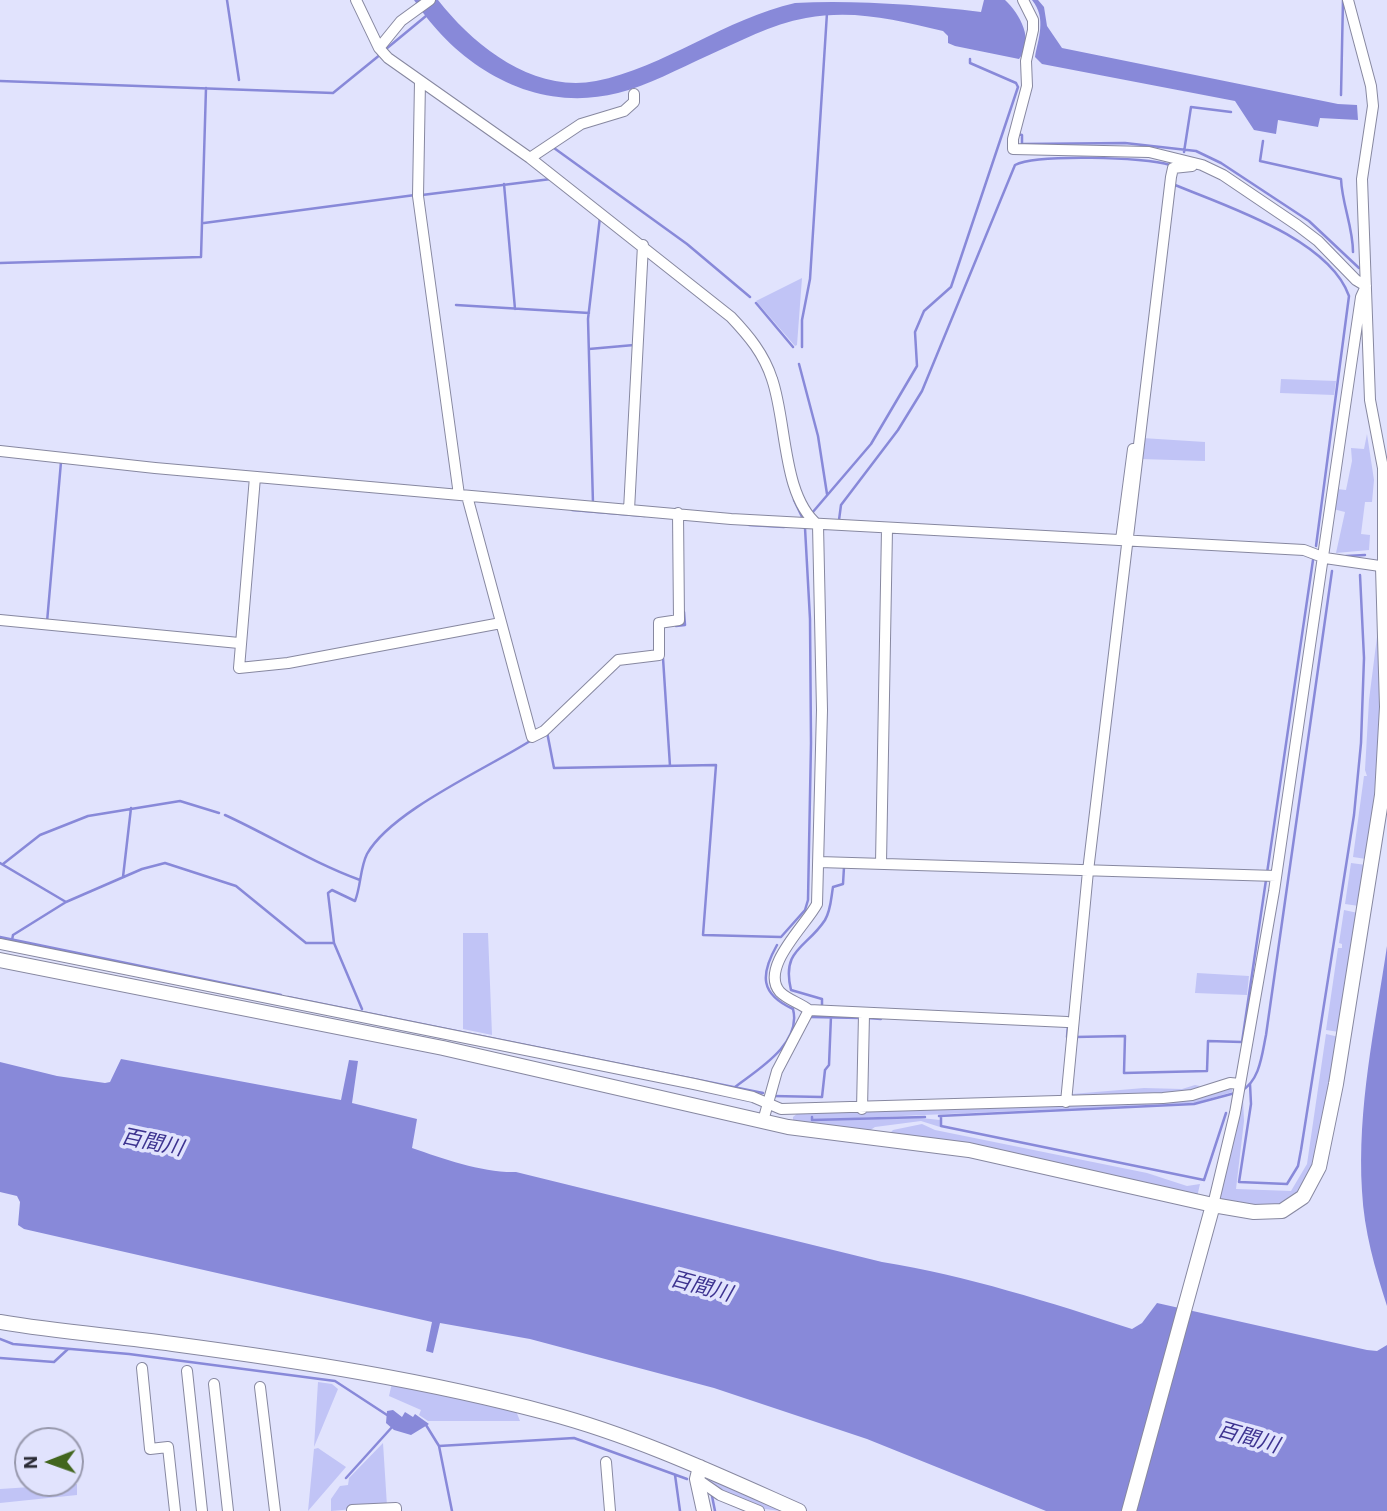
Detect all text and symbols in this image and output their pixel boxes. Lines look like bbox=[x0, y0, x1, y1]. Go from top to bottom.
water label: 百間川 bbox=[119, 1124, 185, 1162]
water label: 百間川 bbox=[667, 1267, 735, 1307]
water label: 百間川 bbox=[1214, 1417, 1282, 1459]
north arrow bbox=[14, 1427, 84, 1497]
text: N bbox=[18, 1455, 42, 1469]

